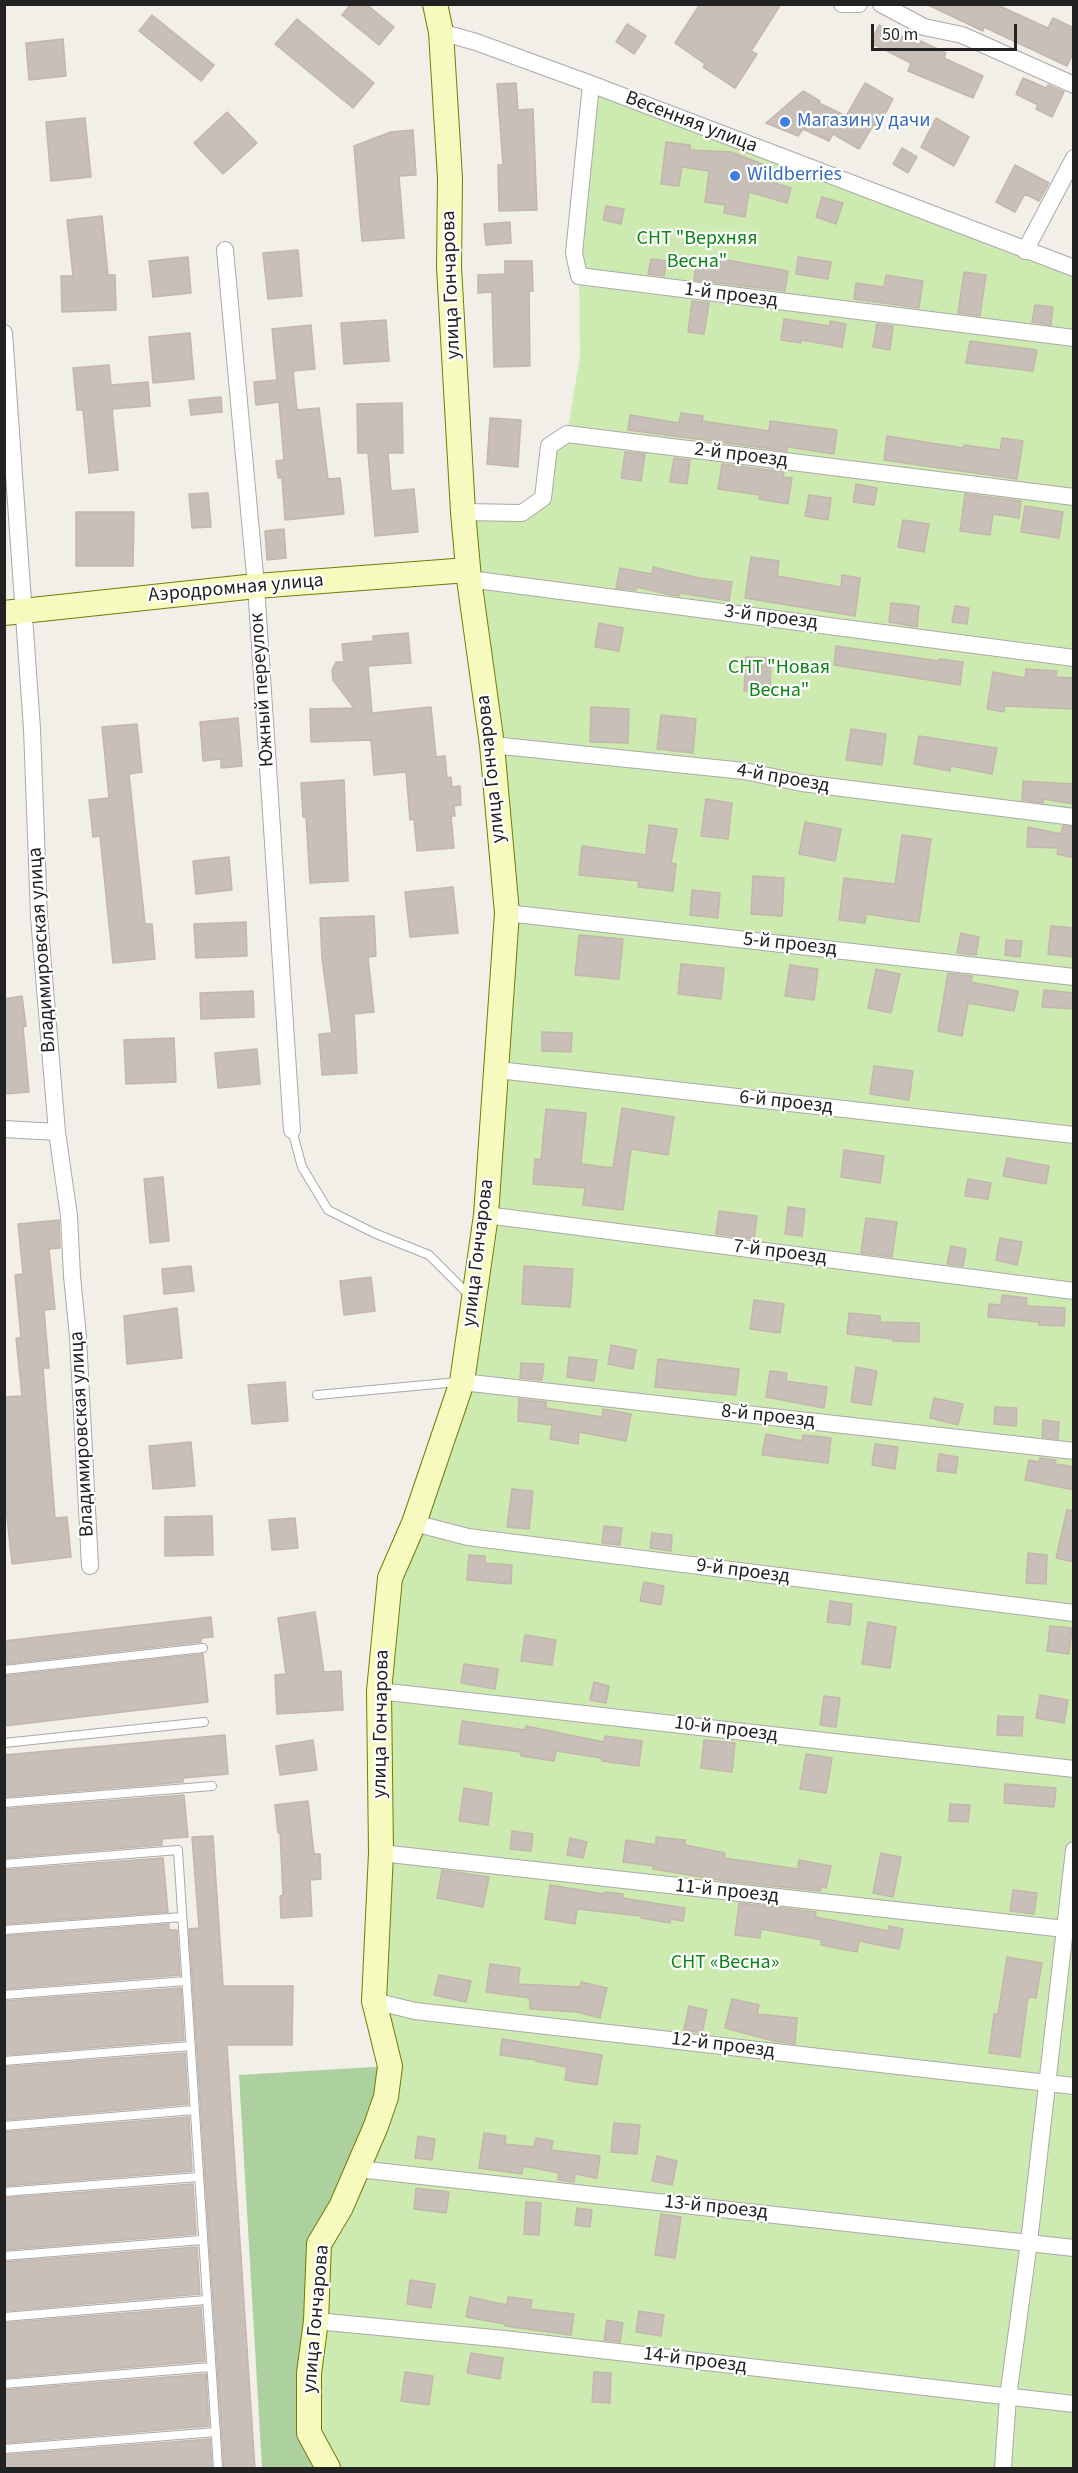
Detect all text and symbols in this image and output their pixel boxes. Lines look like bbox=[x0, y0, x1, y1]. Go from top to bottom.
scale bar bbox=[874, 12, 1020, 50]
text: 50 m bbox=[882, 22, 918, 47]
street label: Весенняя улица bbox=[621, 87, 761, 159]
place label: Магазин у дачи bbox=[797, 110, 931, 134]
marker: Магазин у дачи bbox=[778, 115, 792, 129]
place label: Wildberries bbox=[747, 164, 842, 188]
marker: Wildberries bbox=[728, 169, 742, 183]
street label: улица Гончарова bbox=[437, 210, 467, 360]
park label: СНТ "Верхняя Весна" bbox=[637, 228, 757, 275]
street label: 1-й проезд bbox=[683, 278, 779, 314]
street label: 2-й проезд bbox=[693, 438, 789, 474]
street label: Аэродромная улица bbox=[147, 569, 325, 609]
street label: 3-й проезд bbox=[723, 600, 819, 636]
street label: Южный переулок bbox=[246, 612, 280, 768]
park label: СНТ "Новая Весна" bbox=[728, 657, 830, 704]
street label: улица Гончарова bbox=[472, 694, 512, 844]
street label: 4-й проезд bbox=[735, 759, 831, 799]
street label: Владимировская улица bbox=[24, 846, 62, 1054]
street label: 5-й проезд bbox=[742, 928, 838, 962]
street label: 6-й проезд bbox=[738, 1086, 834, 1120]
street label: улица Гончарова bbox=[458, 1178, 500, 1328]
street label: 7-й проезд bbox=[732, 1235, 828, 1271]
street label: Владимировская улица bbox=[66, 1330, 100, 1538]
street label: 8-й проезд bbox=[720, 1400, 816, 1434]
street label: 9-й проезд bbox=[695, 1554, 791, 1590]
street label: улица Гончарова bbox=[369, 1649, 395, 1799]
street label: 10-й проезд bbox=[673, 1712, 779, 1748]
street label: 11-й проезд bbox=[674, 1875, 780, 1909]
park label: СНТ «Весна» bbox=[671, 1952, 779, 1976]
street label: 12-й проезд bbox=[670, 2028, 776, 2064]
street label: 13-й проезд bbox=[663, 2191, 769, 2225]
street label: улица Гончарова bbox=[299, 2244, 335, 2394]
street label: 14-й проезд bbox=[642, 2343, 748, 2379]

